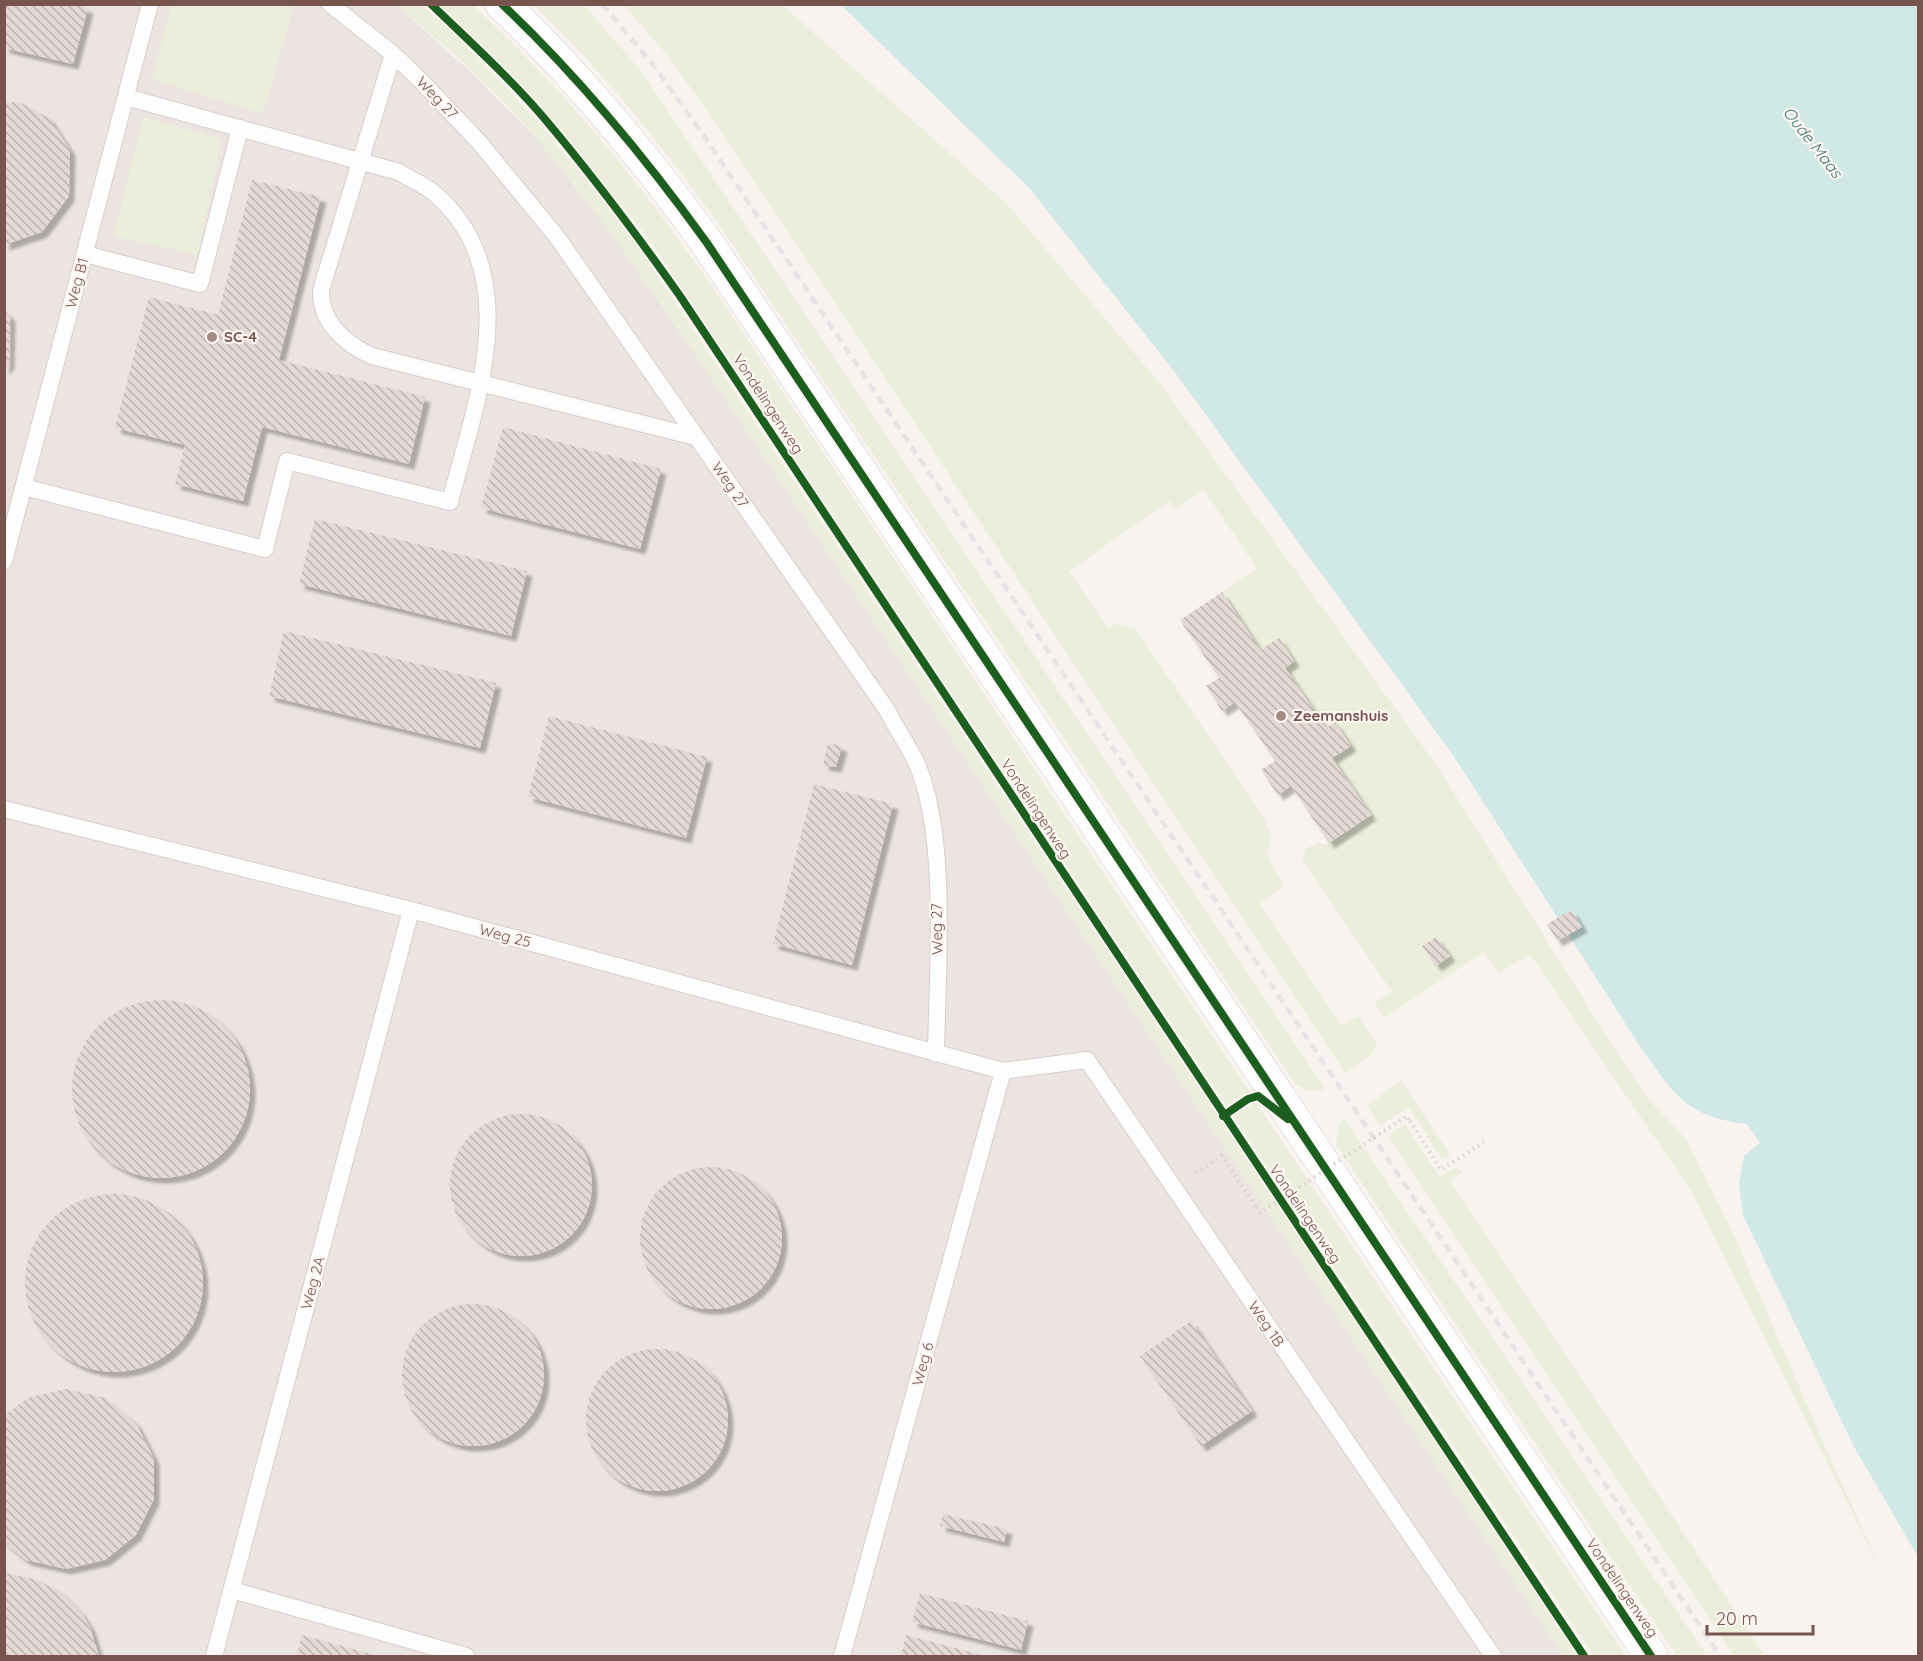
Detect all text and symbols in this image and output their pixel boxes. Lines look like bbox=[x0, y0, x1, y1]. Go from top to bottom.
street label: Weg 27 bbox=[413, 72, 462, 123]
water label: Oude Maas bbox=[1779, 102, 1848, 183]
street label: Weg B1 bbox=[61, 256, 92, 310]
place label: SC-4 bbox=[224, 327, 257, 346]
marker: SC-4 bbox=[205, 330, 219, 344]
street label: Vondelingenweg bbox=[729, 350, 808, 457]
street label: Weg 27 bbox=[708, 458, 753, 512]
place label: Zeemanshuis bbox=[1293, 706, 1388, 725]
marker: Zeemanshuis bbox=[1274, 709, 1288, 723]
street label: Vondelingenweg bbox=[997, 755, 1076, 862]
street label: Weg 27 bbox=[927, 903, 946, 955]
street label: Weg 25 bbox=[477, 920, 533, 952]
street label: Vondelingenweg bbox=[1265, 1161, 1346, 1267]
street label: Weg 2A bbox=[296, 1254, 329, 1311]
street label: Weg 1B bbox=[1244, 1297, 1289, 1351]
street label: Weg 6 bbox=[908, 1340, 937, 1388]
street label: Vondelingenweg bbox=[1582, 1535, 1663, 1641]
scale bar bbox=[1707, 1598, 1814, 1636]
text: 20 m bbox=[1716, 1607, 1758, 1630]

